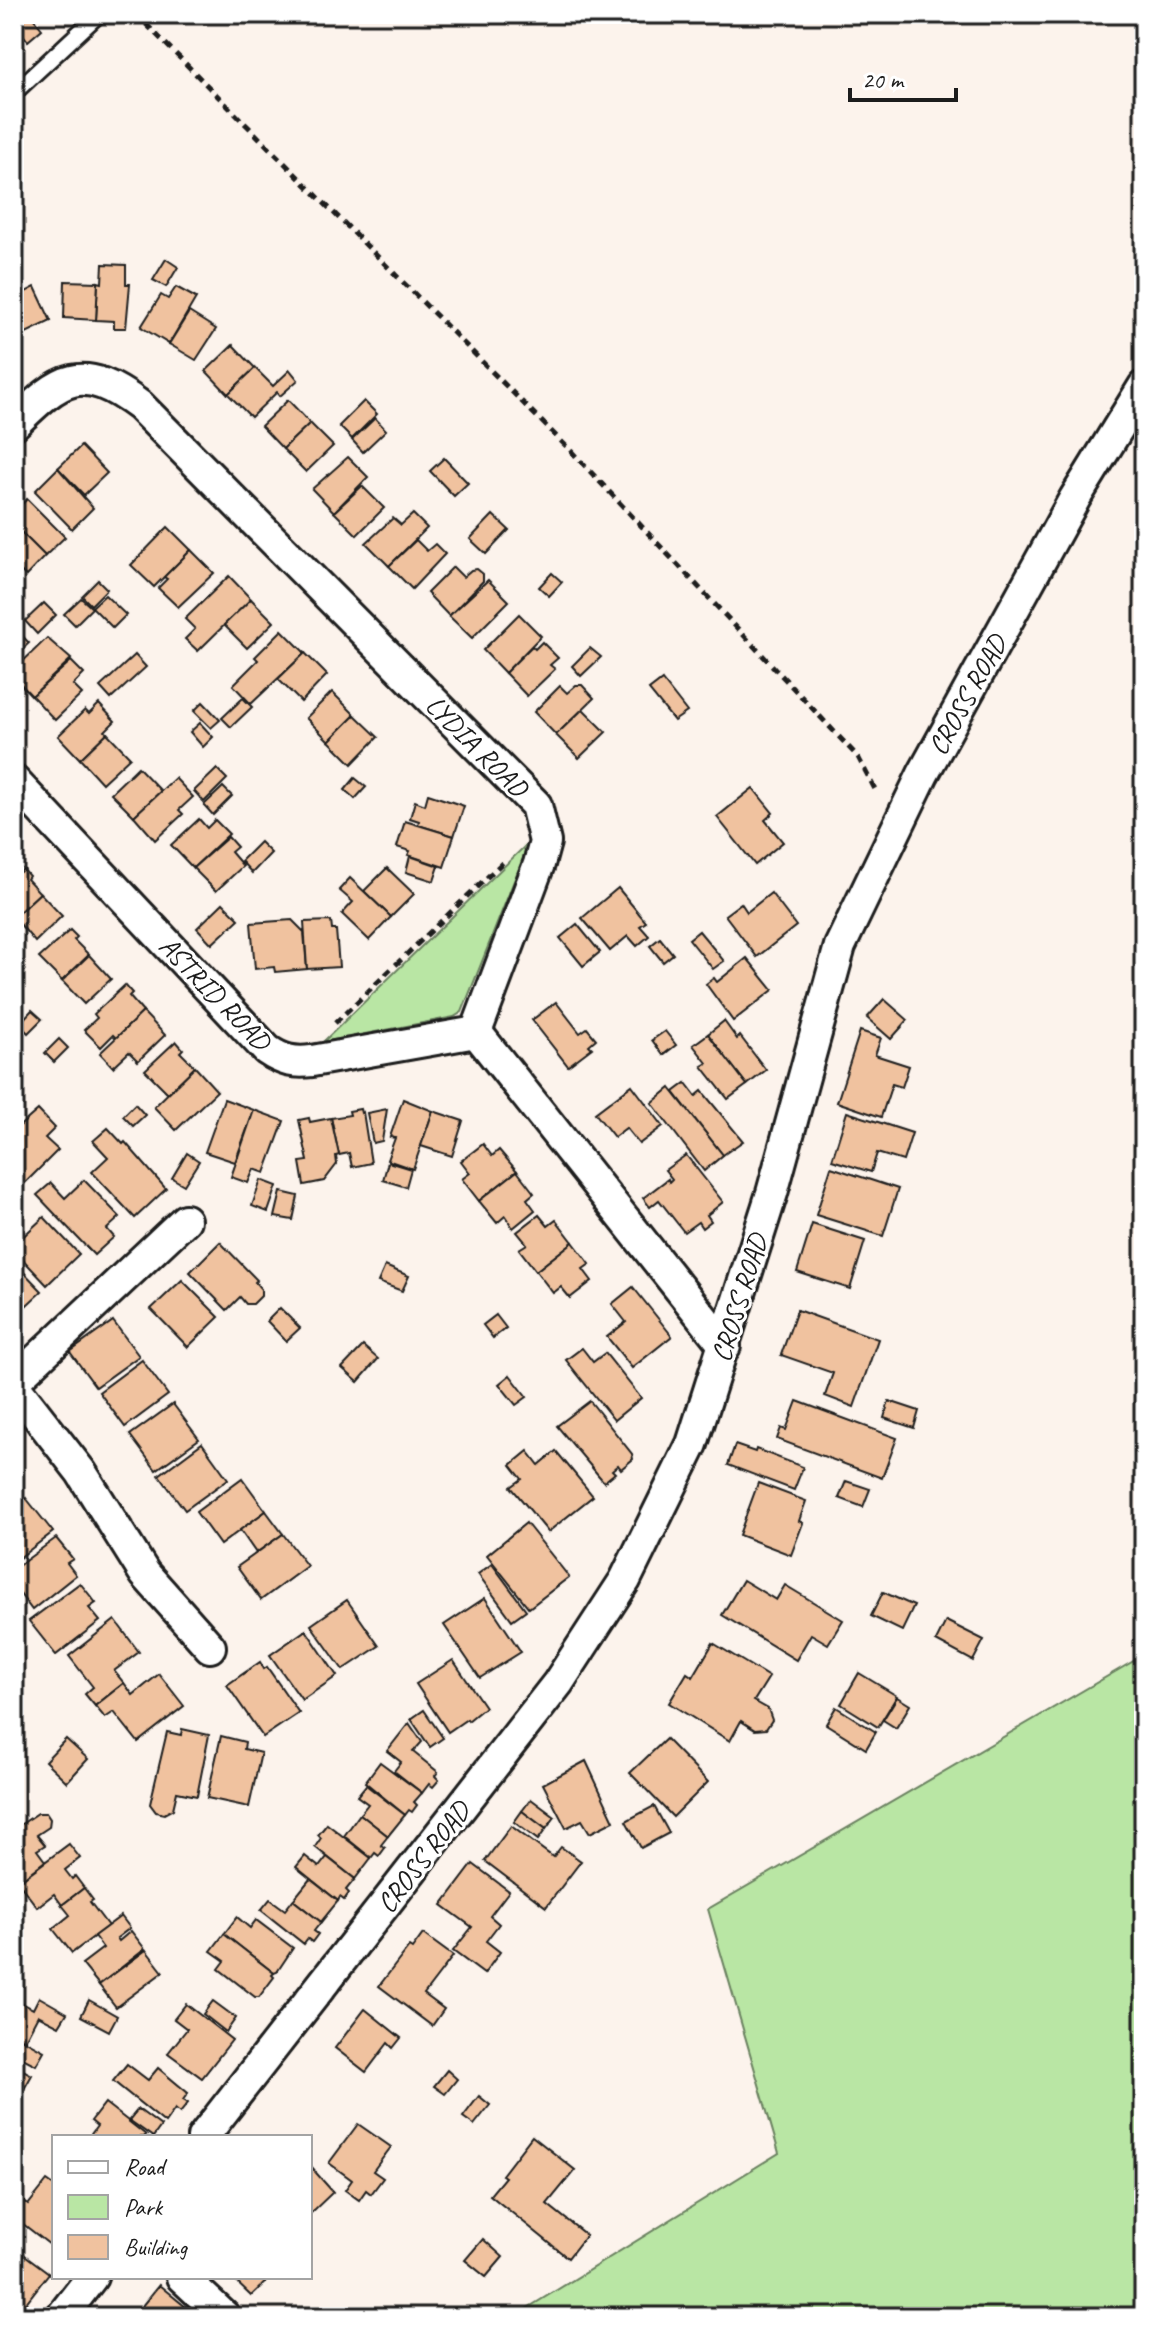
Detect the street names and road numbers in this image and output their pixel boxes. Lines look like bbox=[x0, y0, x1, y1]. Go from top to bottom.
street label: CROSS ROAD bbox=[920, 627, 1016, 761]
street label: LYDIA ROAD bbox=[419, 688, 537, 806]
street label: ASTRID ROAD bbox=[152, 929, 280, 1059]
street label: CROSS ROAD bbox=[703, 1227, 776, 1366]
street label: CROSS ROAD bbox=[369, 1792, 479, 1920]

